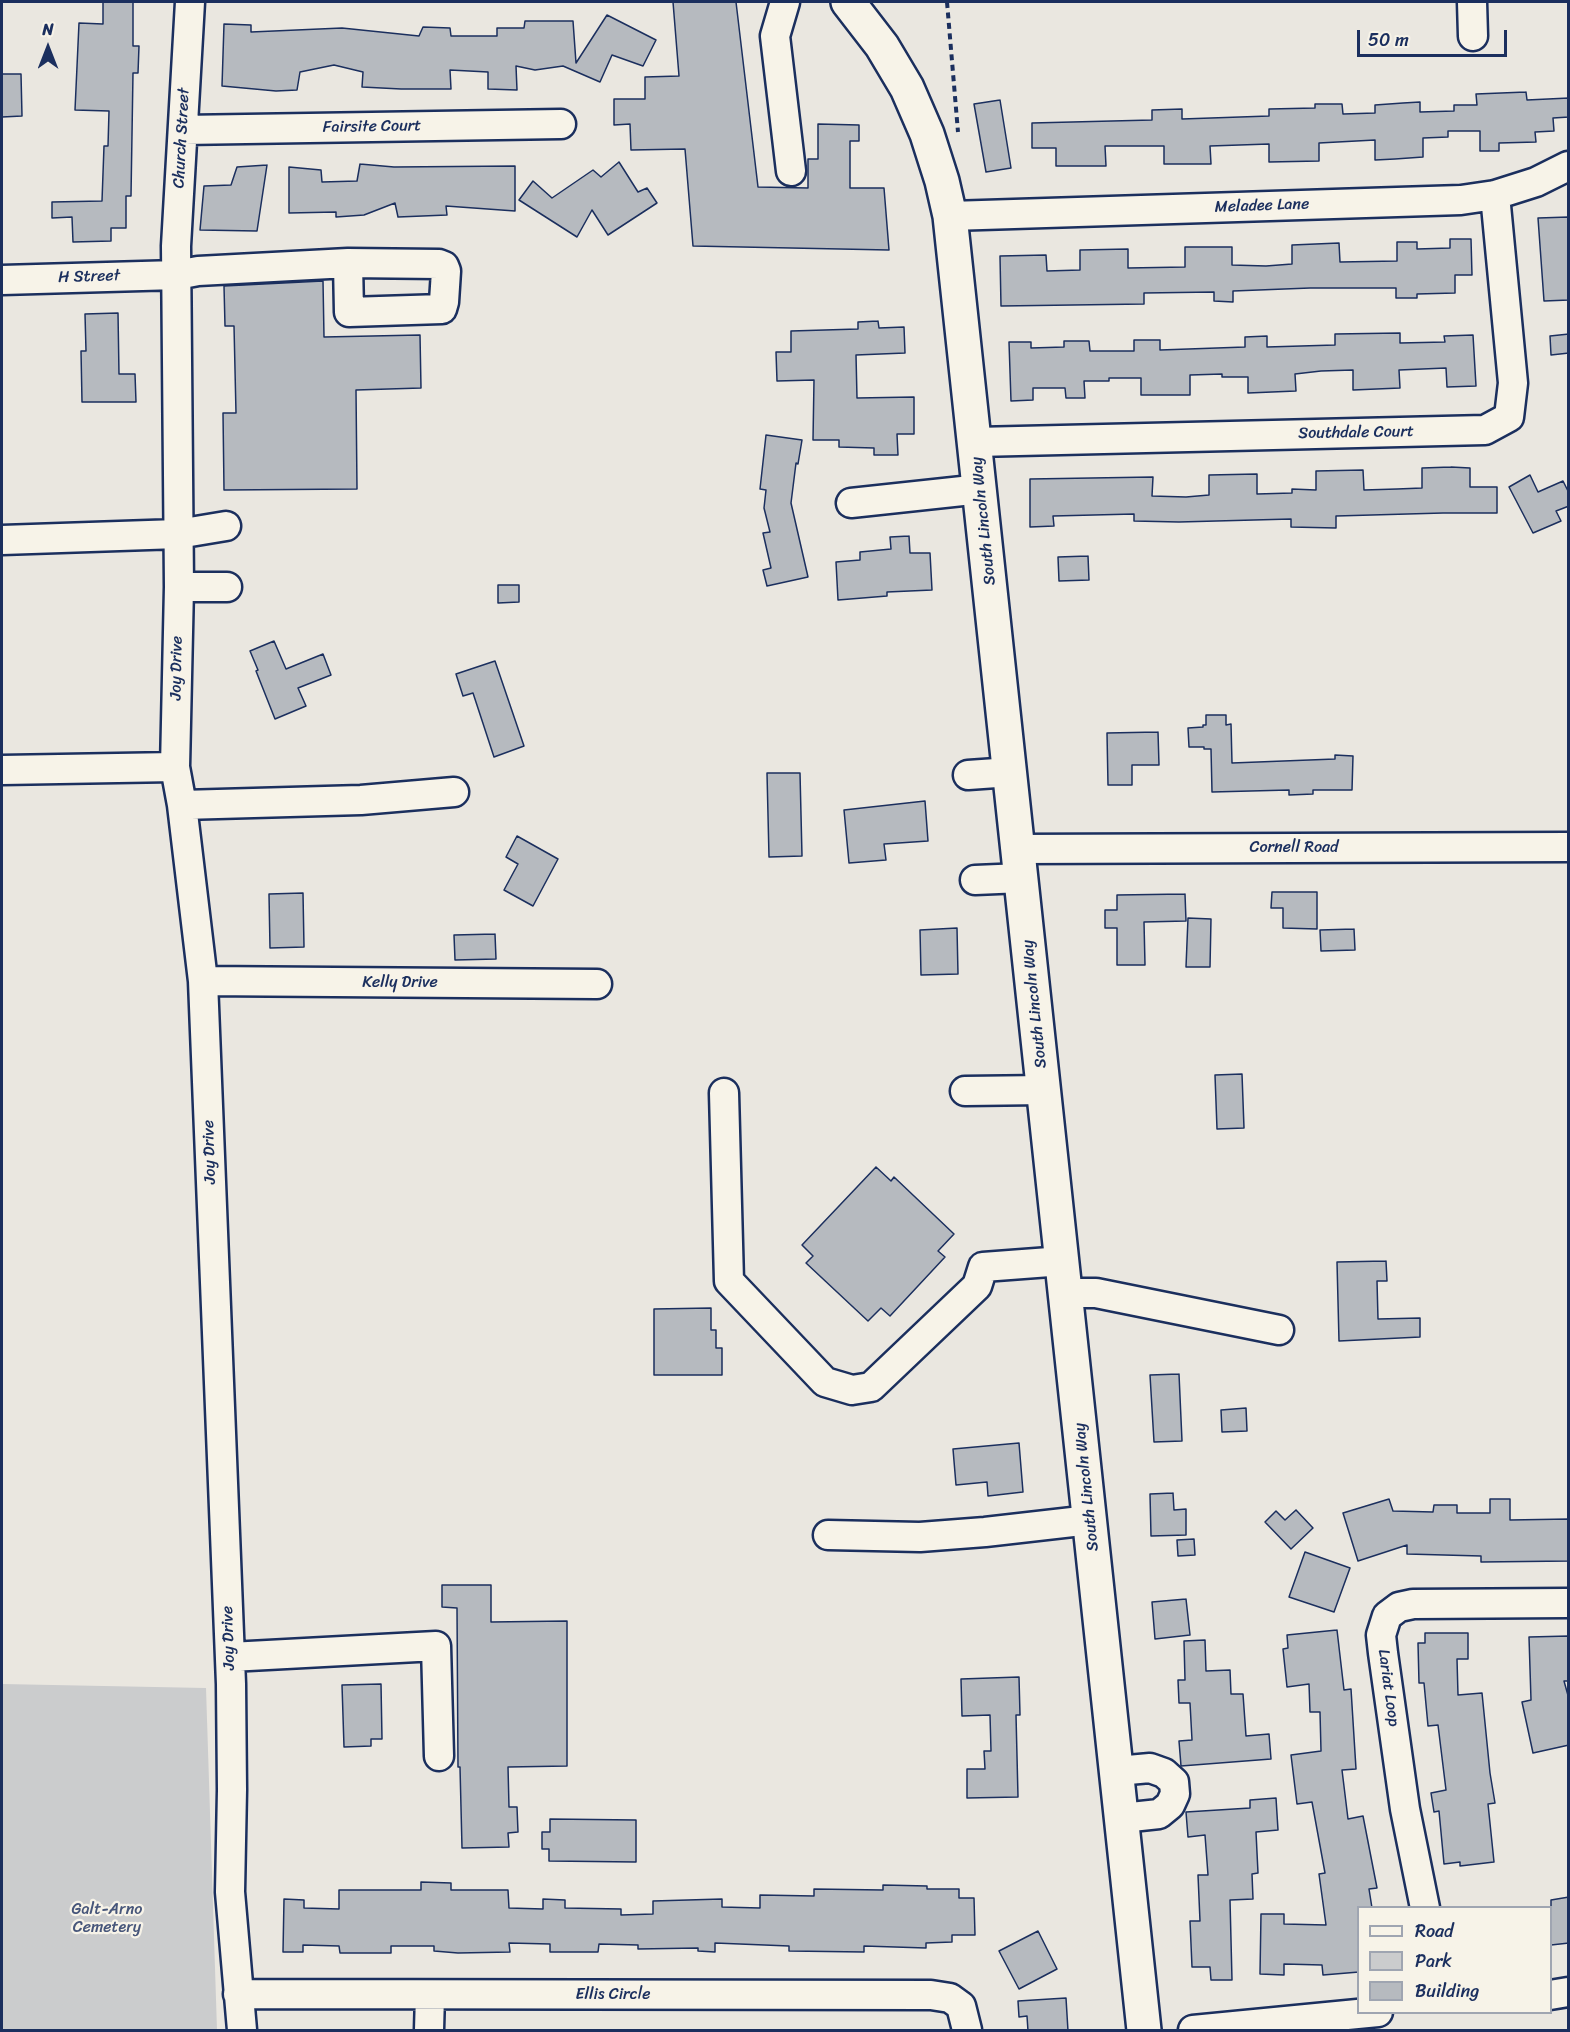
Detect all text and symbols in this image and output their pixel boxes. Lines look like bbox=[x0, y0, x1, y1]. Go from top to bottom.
text: N bbox=[42, 15, 54, 44]
north arrow bbox=[18, 18, 78, 78]
scale bar bbox=[1360, 18, 1510, 56]
text: 50 m bbox=[1368, 24, 1409, 56]
street label: Church Street bbox=[170, 87, 194, 189]
street label: Fairsite Court bbox=[323, 117, 421, 137]
street label: Meladee Lane bbox=[1214, 195, 1310, 217]
street label: H Street bbox=[58, 266, 120, 288]
street label: Southdale Court bbox=[1298, 422, 1414, 444]
street label: South Lincoln Way bbox=[968, 456, 1000, 586]
street label: Joy Drive bbox=[167, 636, 187, 700]
street label: Cornell Road bbox=[1249, 838, 1339, 858]
street label: South Lincoln Way bbox=[1019, 939, 1051, 1069]
street label: Kelly Drive bbox=[362, 973, 438, 993]
street label: Joy Drive bbox=[199, 1120, 221, 1184]
street label: South Lincoln Way bbox=[1071, 1422, 1103, 1552]
street label: Joy Drive bbox=[218, 1606, 240, 1670]
street label: Lariat Loop bbox=[1373, 1648, 1403, 1728]
park label: Galt-Arno Cemetery bbox=[72, 1900, 142, 1938]
legend bbox=[1357, 1906, 1552, 2014]
text: Road bbox=[1415, 1915, 1454, 1947]
text: Park bbox=[1415, 1945, 1452, 1977]
text: Building bbox=[1415, 1975, 1479, 2007]
street label: Ellis Circle bbox=[576, 1985, 650, 2005]

